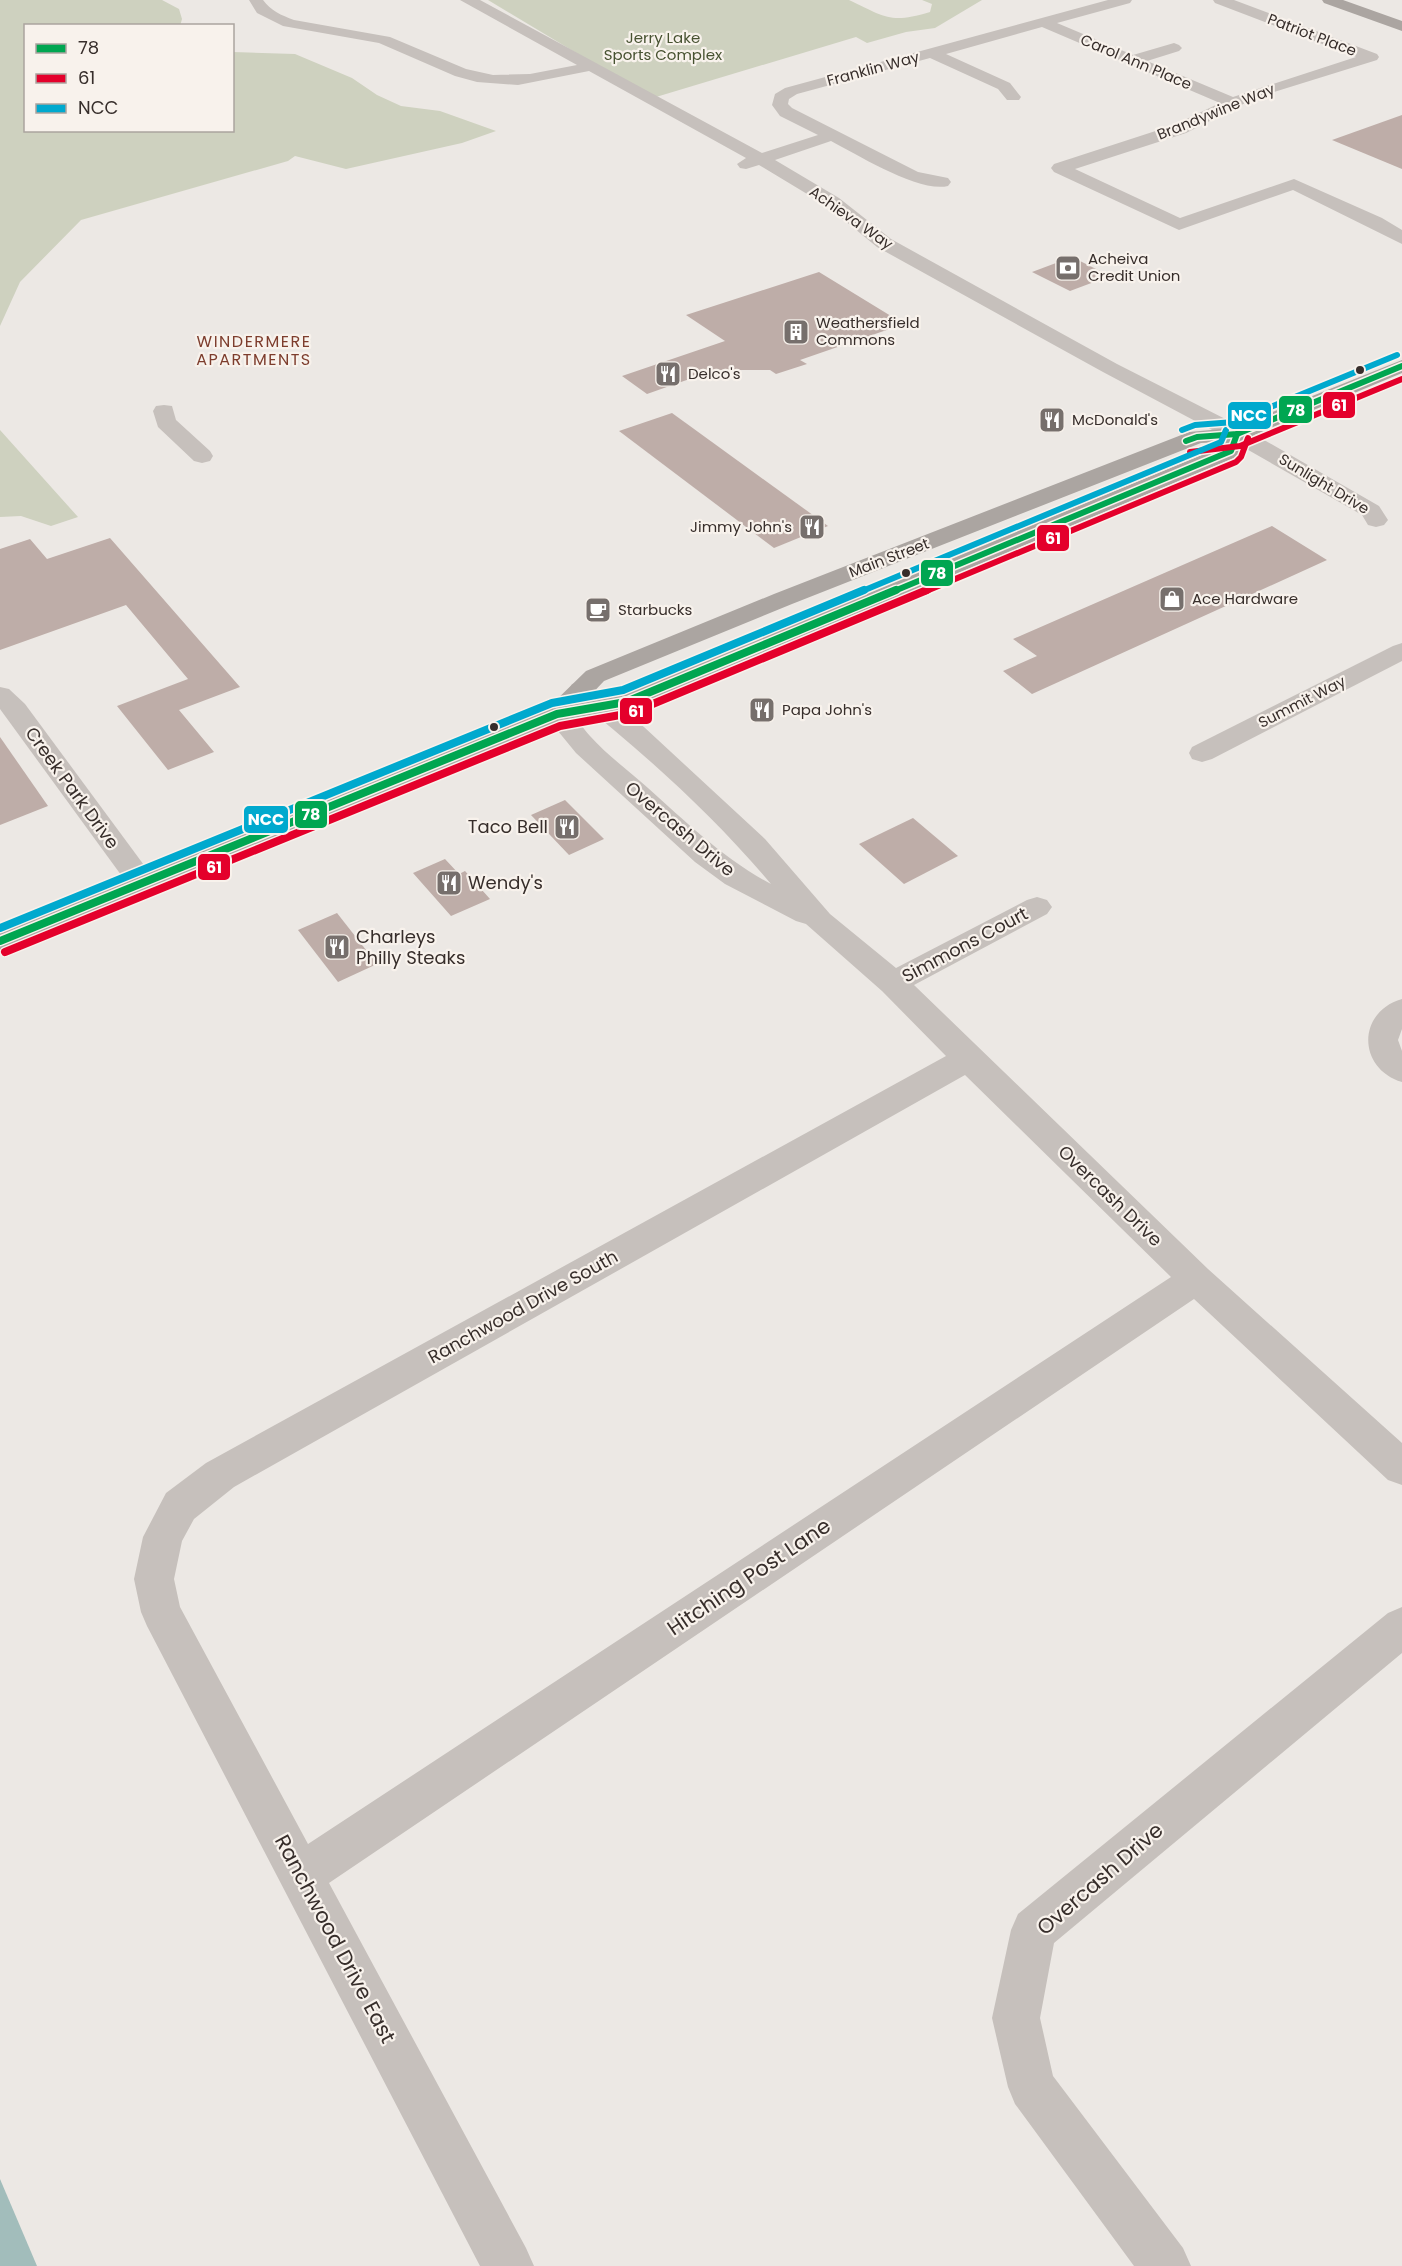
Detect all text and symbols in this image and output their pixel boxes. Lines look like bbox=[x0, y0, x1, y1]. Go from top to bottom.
street label: Patriot Place bbox=[1265, 8, 1360, 61]
legend bbox=[24, 24, 234, 132]
park label: Jerry Lake Sports Complex bbox=[604, 27, 722, 65]
street label: Carol Ann Place bbox=[1077, 29, 1195, 94]
text: 78 bbox=[78, 35, 99, 60]
street label: Franklin Way bbox=[824, 46, 922, 91]
text: 61 bbox=[78, 65, 95, 90]
street label: Brandywine Way bbox=[1154, 78, 1278, 145]
text: NCC bbox=[78, 95, 118, 120]
street label: Achieva Way bbox=[805, 181, 898, 254]
place label: Acheiva Credit Union bbox=[1088, 248, 1180, 286]
bank icon: Acheiva Credit Union bbox=[1053, 253, 1083, 283]
place label: Weathersfield Commons bbox=[816, 312, 920, 350]
building icon: Weathersfield Commons bbox=[781, 317, 811, 347]
district label: WINDERMERE APARTMENTS bbox=[196, 330, 312, 371]
restaurant icon: Delco's bbox=[653, 359, 683, 389]
place label: Delco's bbox=[688, 363, 741, 384]
unlabelled marker bbox=[1354, 364, 1366, 376]
line badge: 61 bbox=[1322, 391, 1356, 419]
text: 61 bbox=[1331, 394, 1347, 417]
line badge: 78 bbox=[1278, 395, 1313, 424]
text: 78 bbox=[1287, 399, 1305, 422]
line badge: NCC bbox=[1227, 401, 1272, 430]
text: NCC bbox=[1231, 404, 1267, 427]
restaurant icon: McDonald's bbox=[1037, 405, 1067, 435]
place label: McDonald's bbox=[1072, 409, 1158, 430]
street label: Sunlight Drive bbox=[1275, 448, 1373, 519]
restaurant icon: Jimmy John's bbox=[797, 512, 827, 542]
place label: Jimmy John's bbox=[690, 516, 792, 537]
line badge: 61 bbox=[1036, 524, 1070, 552]
text: 61 bbox=[1045, 527, 1061, 550]
street label: Main Street bbox=[846, 533, 932, 582]
line badge: 78 bbox=[920, 559, 954, 587]
text: 78 bbox=[928, 562, 946, 585]
unlabelled marker bbox=[900, 567, 912, 579]
shop icon: Ace Hardware bbox=[1157, 584, 1187, 614]
place label: Ace Hardware bbox=[1192, 588, 1298, 609]
cafe icon: Starbucks bbox=[583, 595, 613, 625]
place label: Starbucks bbox=[618, 599, 693, 620]
street label: Summit Way bbox=[1254, 670, 1350, 733]
restaurant icon: Papa John's bbox=[747, 695, 777, 725]
line badge: 61 bbox=[619, 697, 653, 725]
place label: Papa John's bbox=[782, 699, 872, 720]
text: 61 bbox=[628, 700, 644, 723]
street label: Creek Park Drive bbox=[20, 721, 125, 854]
unlabelled marker bbox=[488, 721, 500, 733]
street label: Overcash Drive bbox=[620, 775, 740, 882]
line badge: 78 bbox=[294, 800, 328, 829]
text: 78 bbox=[302, 803, 320, 826]
line badge: NCC bbox=[243, 805, 289, 834]
text: NCC bbox=[248, 808, 284, 831]
restaurant icon: Taco Bell bbox=[552, 812, 582, 842]
place label: Taco Bell bbox=[468, 814, 548, 839]
line badge: 61 bbox=[197, 853, 231, 881]
text: 61 bbox=[206, 856, 222, 879]
restaurant icon: Wendy's bbox=[434, 868, 464, 898]
place label: Wendy's bbox=[468, 870, 543, 895]
street label: Simmons Court bbox=[897, 901, 1032, 988]
place label: Charleys Philly Steaks bbox=[356, 924, 465, 970]
restaurant icon: Charleys Philly Steaks bbox=[322, 932, 352, 962]
street label: Overcash Drive bbox=[1053, 1139, 1168, 1252]
street label: Ranchwood Drive South bbox=[423, 1244, 622, 1369]
street label: Hitching Post Lane bbox=[661, 1511, 836, 1642]
street label: Overcash Drive bbox=[1030, 1816, 1169, 1942]
street label: Ranchwood Drive East bbox=[268, 1829, 403, 2048]

